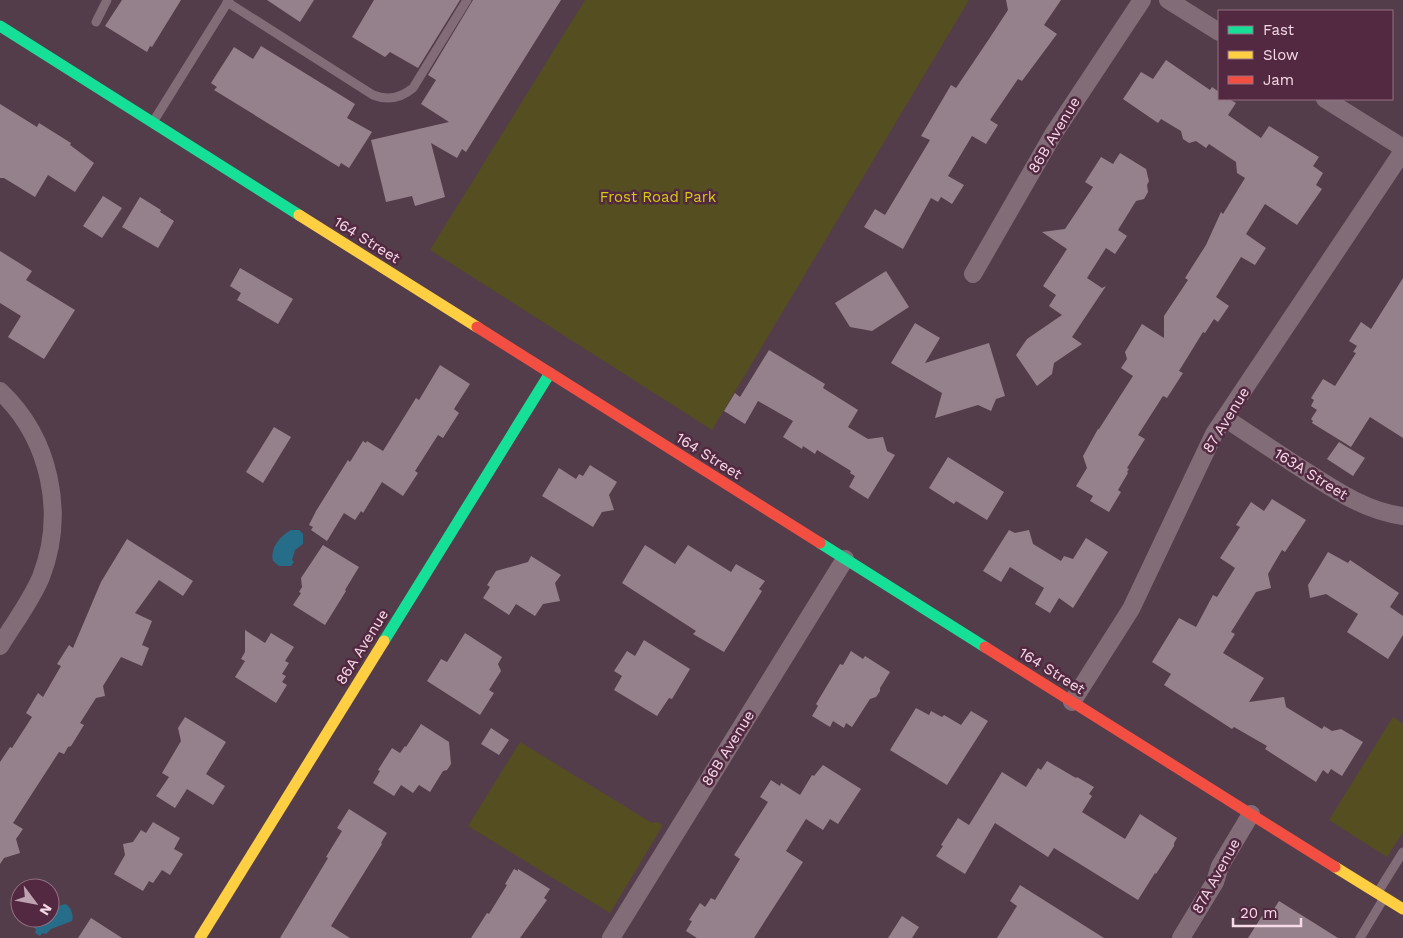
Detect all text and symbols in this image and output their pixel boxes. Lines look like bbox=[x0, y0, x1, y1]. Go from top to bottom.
legend bbox=[1218, 10, 1393, 100]
text: Fast bbox=[1263, 21, 1295, 39]
text: Slow bbox=[1263, 46, 1299, 64]
text: Jam bbox=[1263, 71, 1294, 89]
street label: 86B Avenue bbox=[1024, 94, 1084, 176]
park label: Frost Road Park bbox=[600, 188, 717, 206]
street label: 164 Street bbox=[331, 213, 404, 268]
street label: 87 Avenue bbox=[1199, 384, 1253, 456]
street label: 164 Street bbox=[673, 429, 746, 484]
street label: 163A Street bbox=[1271, 444, 1352, 504]
street label: 86A Avenue bbox=[332, 606, 392, 688]
street label: 164 Street bbox=[1016, 644, 1089, 699]
street label: 86B Avenue bbox=[698, 707, 758, 789]
street label: 87A Avenue bbox=[1188, 835, 1244, 917]
north arrow bbox=[10, 878, 60, 928]
scale bar bbox=[1233, 896, 1300, 928]
text: N bbox=[36, 901, 56, 919]
text: 20 m bbox=[1240, 904, 1278, 922]

